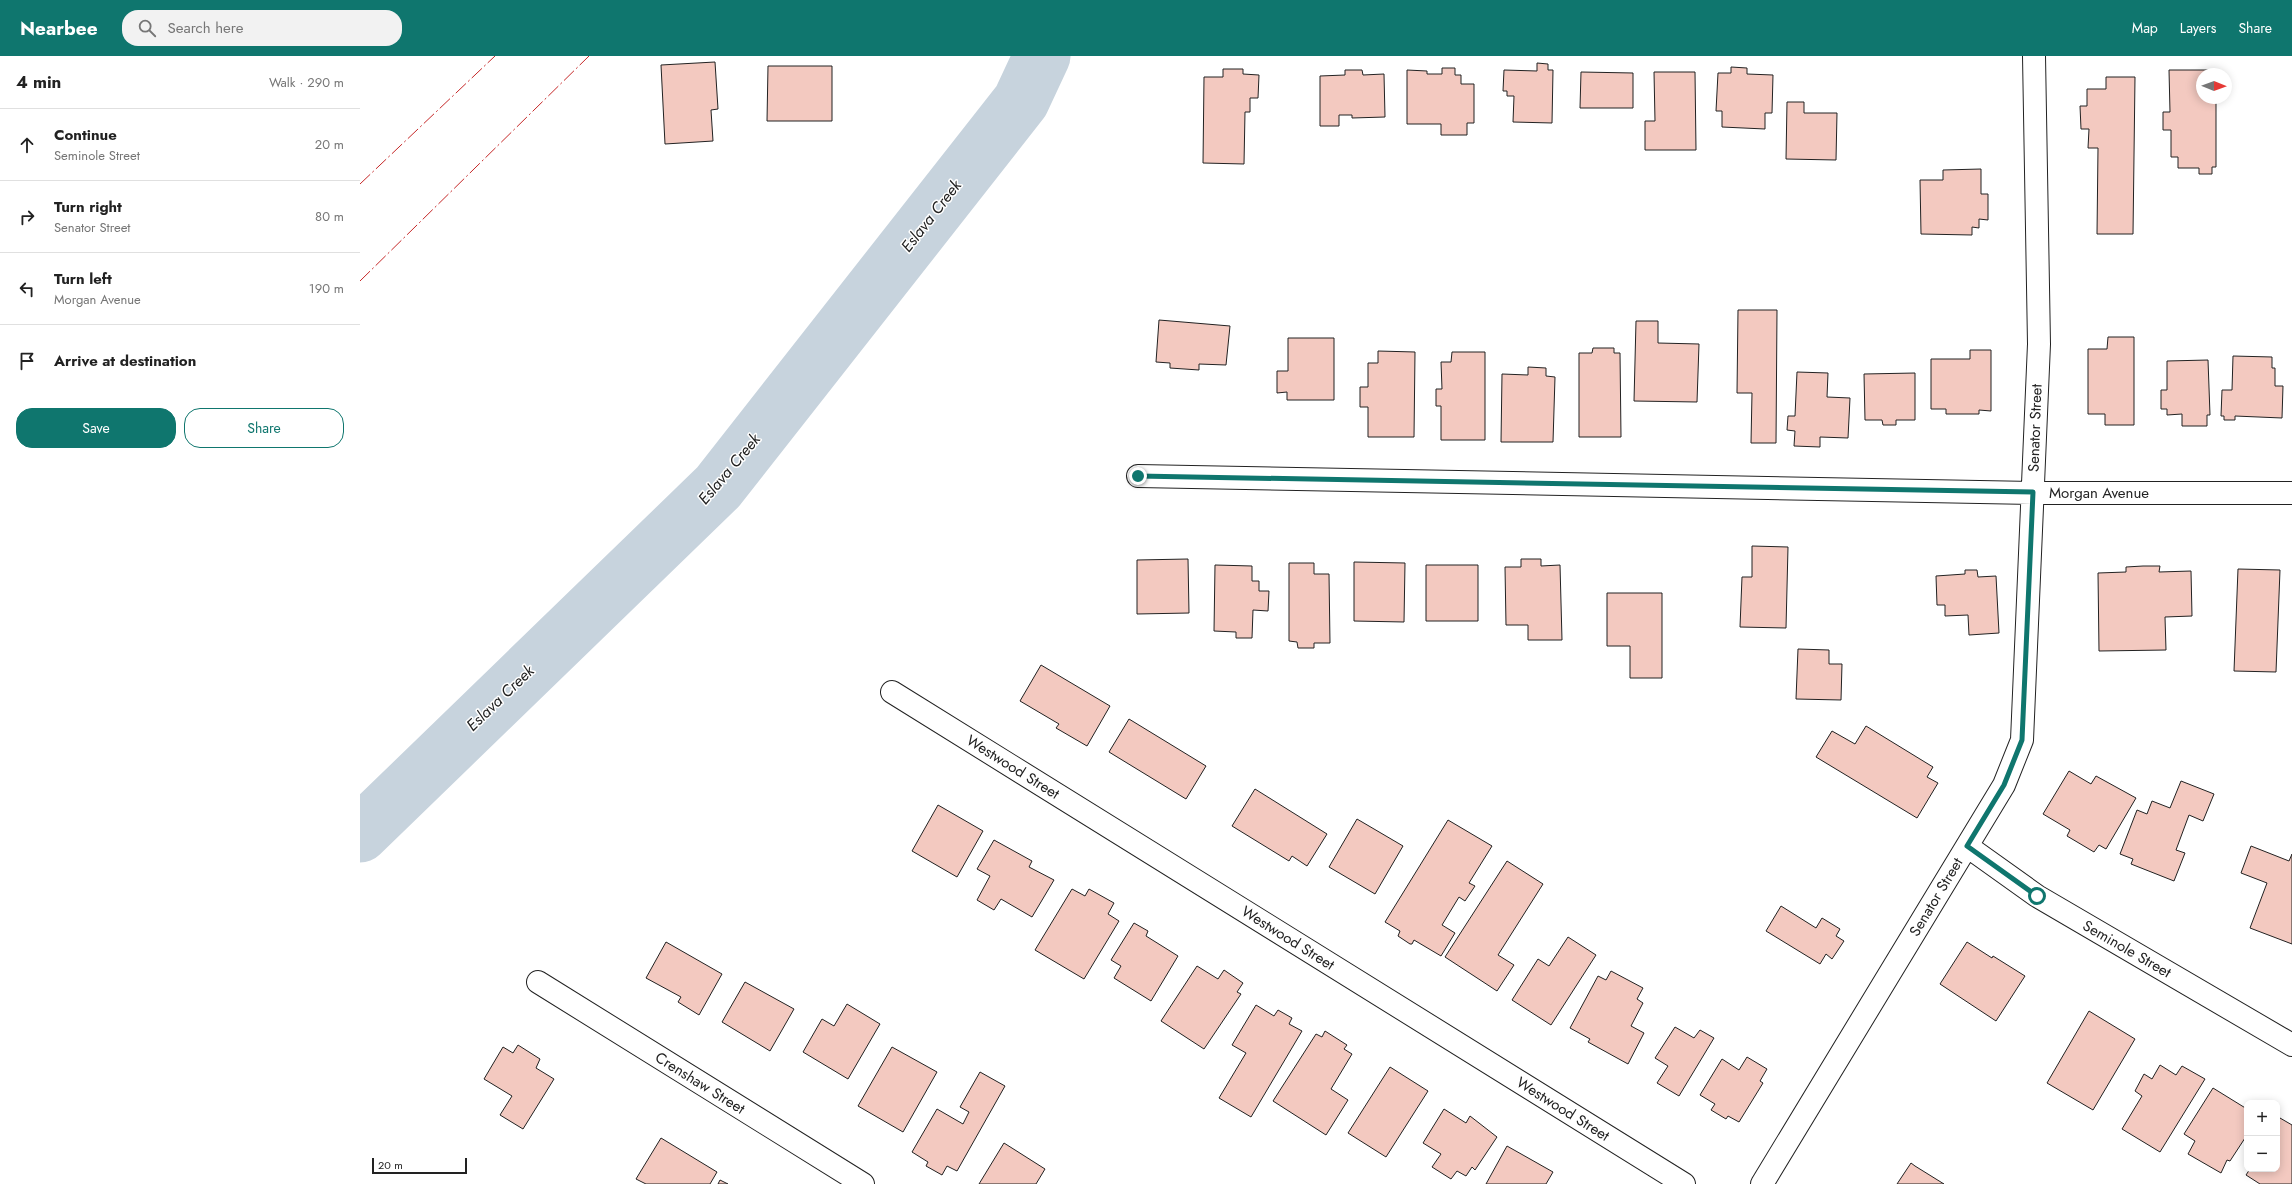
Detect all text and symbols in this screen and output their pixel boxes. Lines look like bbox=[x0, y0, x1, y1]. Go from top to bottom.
search box bbox=[122, 10, 402, 46]
text: Nearbee bbox=[20, 15, 98, 42]
icon: search bbox=[136, 17, 158, 39]
text: Search here bbox=[168, 17, 243, 39]
text: Map bbox=[2132, 18, 2158, 38]
text: Layers bbox=[2180, 18, 2216, 38]
text: Share bbox=[2238, 18, 2272, 38]
north arrow bbox=[2196, 68, 2232, 104]
text: 4 min bbox=[16, 70, 61, 94]
text: Walk · 290 m bbox=[269, 73, 344, 92]
text: Continue bbox=[54, 124, 117, 146]
icon: ahead bbox=[16, 134, 38, 156]
text: 20 m bbox=[315, 135, 344, 154]
text: Seminole Street bbox=[54, 146, 140, 165]
water label: Eslava Creek bbox=[895, 174, 967, 257]
text: Turn right bbox=[54, 196, 122, 218]
icon: right bbox=[16, 206, 38, 228]
text: 80 m bbox=[315, 207, 344, 226]
text: Senator Street bbox=[54, 218, 131, 237]
text: Turn left bbox=[54, 268, 112, 290]
icon: left bbox=[16, 278, 38, 300]
text: 190 m bbox=[309, 279, 344, 298]
text: Morgan Avenue bbox=[54, 290, 141, 309]
icon: arrive bbox=[16, 350, 38, 372]
text: Arrive at destination bbox=[54, 350, 196, 372]
street label: Senator Street bbox=[2022, 383, 2048, 472]
button: Save bbox=[16, 408, 176, 448]
button: Share bbox=[184, 408, 344, 448]
water label: Eslava Creek bbox=[692, 428, 766, 509]
route end bbox=[1129, 467, 1147, 485]
street label: Morgan Avenue bbox=[2049, 482, 2149, 504]
water label: Eslava Creek bbox=[461, 659, 540, 736]
street label: Westwood Street bbox=[962, 730, 1064, 805]
street label: Senator Street bbox=[1904, 853, 1968, 940]
route start bbox=[2028, 887, 2046, 905]
street label: Westwood Street bbox=[1237, 901, 1339, 976]
street label: Seminole Street bbox=[2079, 915, 2176, 983]
street label: Crenshaw Street bbox=[651, 1047, 750, 1120]
street label: Westwood Street bbox=[1512, 1072, 1614, 1147]
map controls bbox=[2244, 1100, 2280, 1172]
button: + bbox=[2244, 1100, 2280, 1136]
button: − bbox=[2244, 1136, 2280, 1172]
scale bar bbox=[372, 1156, 467, 1175]
text: 20 m bbox=[378, 1157, 403, 1173]

